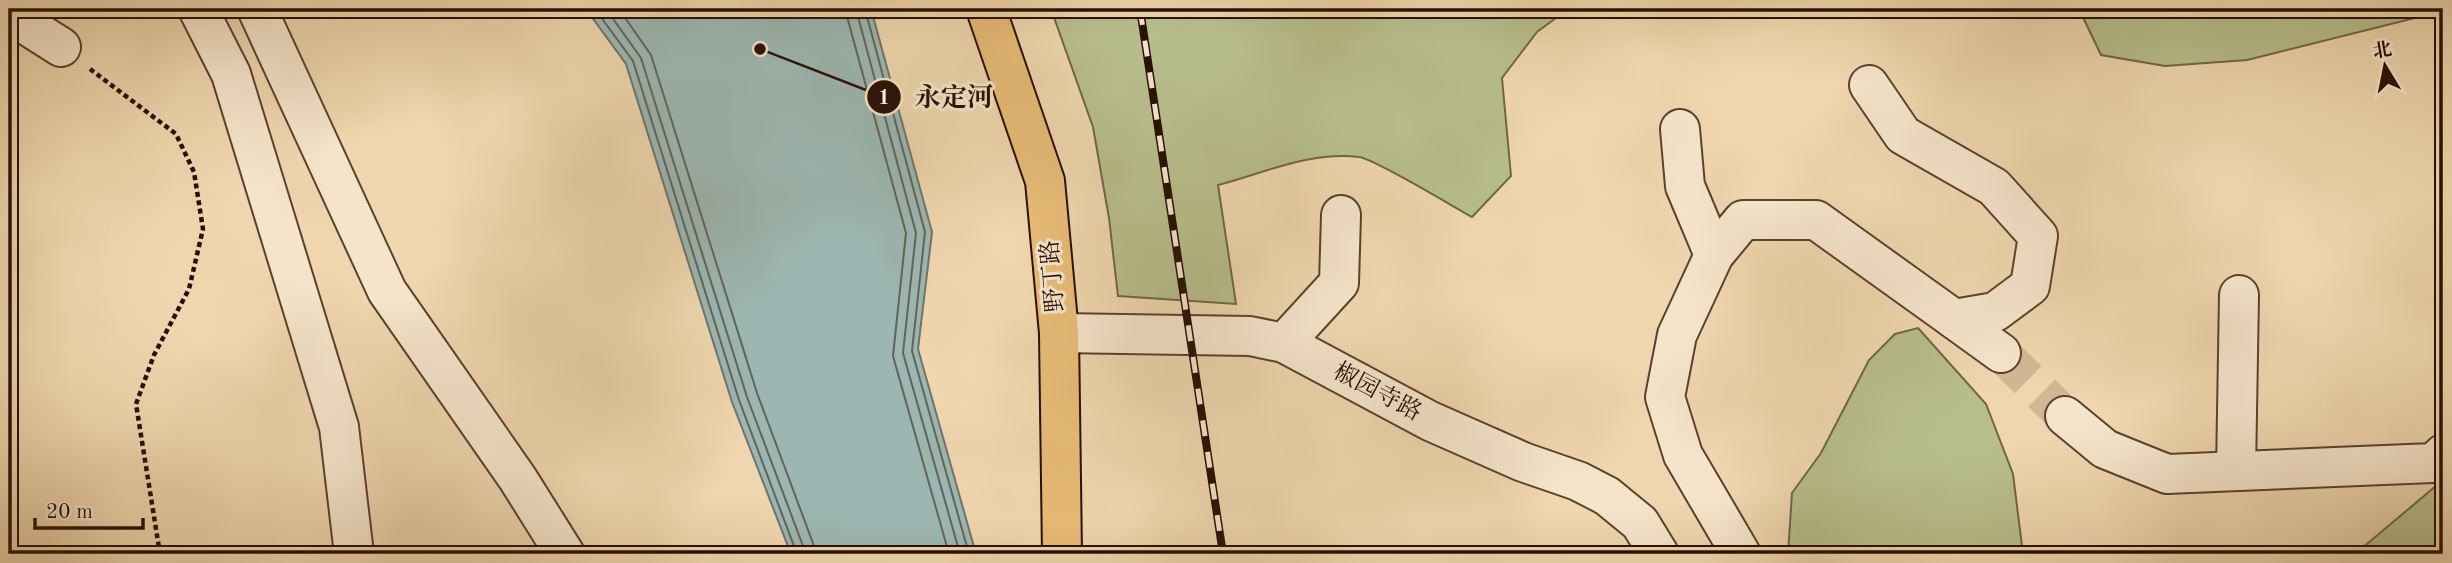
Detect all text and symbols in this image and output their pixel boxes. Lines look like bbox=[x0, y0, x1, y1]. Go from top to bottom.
north arrow bbox=[2350, 32, 2420, 102]
text: 北 bbox=[2371, 39, 2393, 63]
callout: 永定河 bbox=[866, 73, 1007, 120]
text: 永定河 bbox=[915, 83, 993, 112]
text: 1 bbox=[878, 88, 890, 109]
street label: 野丁路 bbox=[1036, 239, 1069, 313]
street label: 椒园寺路 bbox=[1329, 357, 1426, 426]
scale bar bbox=[35, 486, 144, 530]
text: 20 m bbox=[46, 502, 93, 523]

